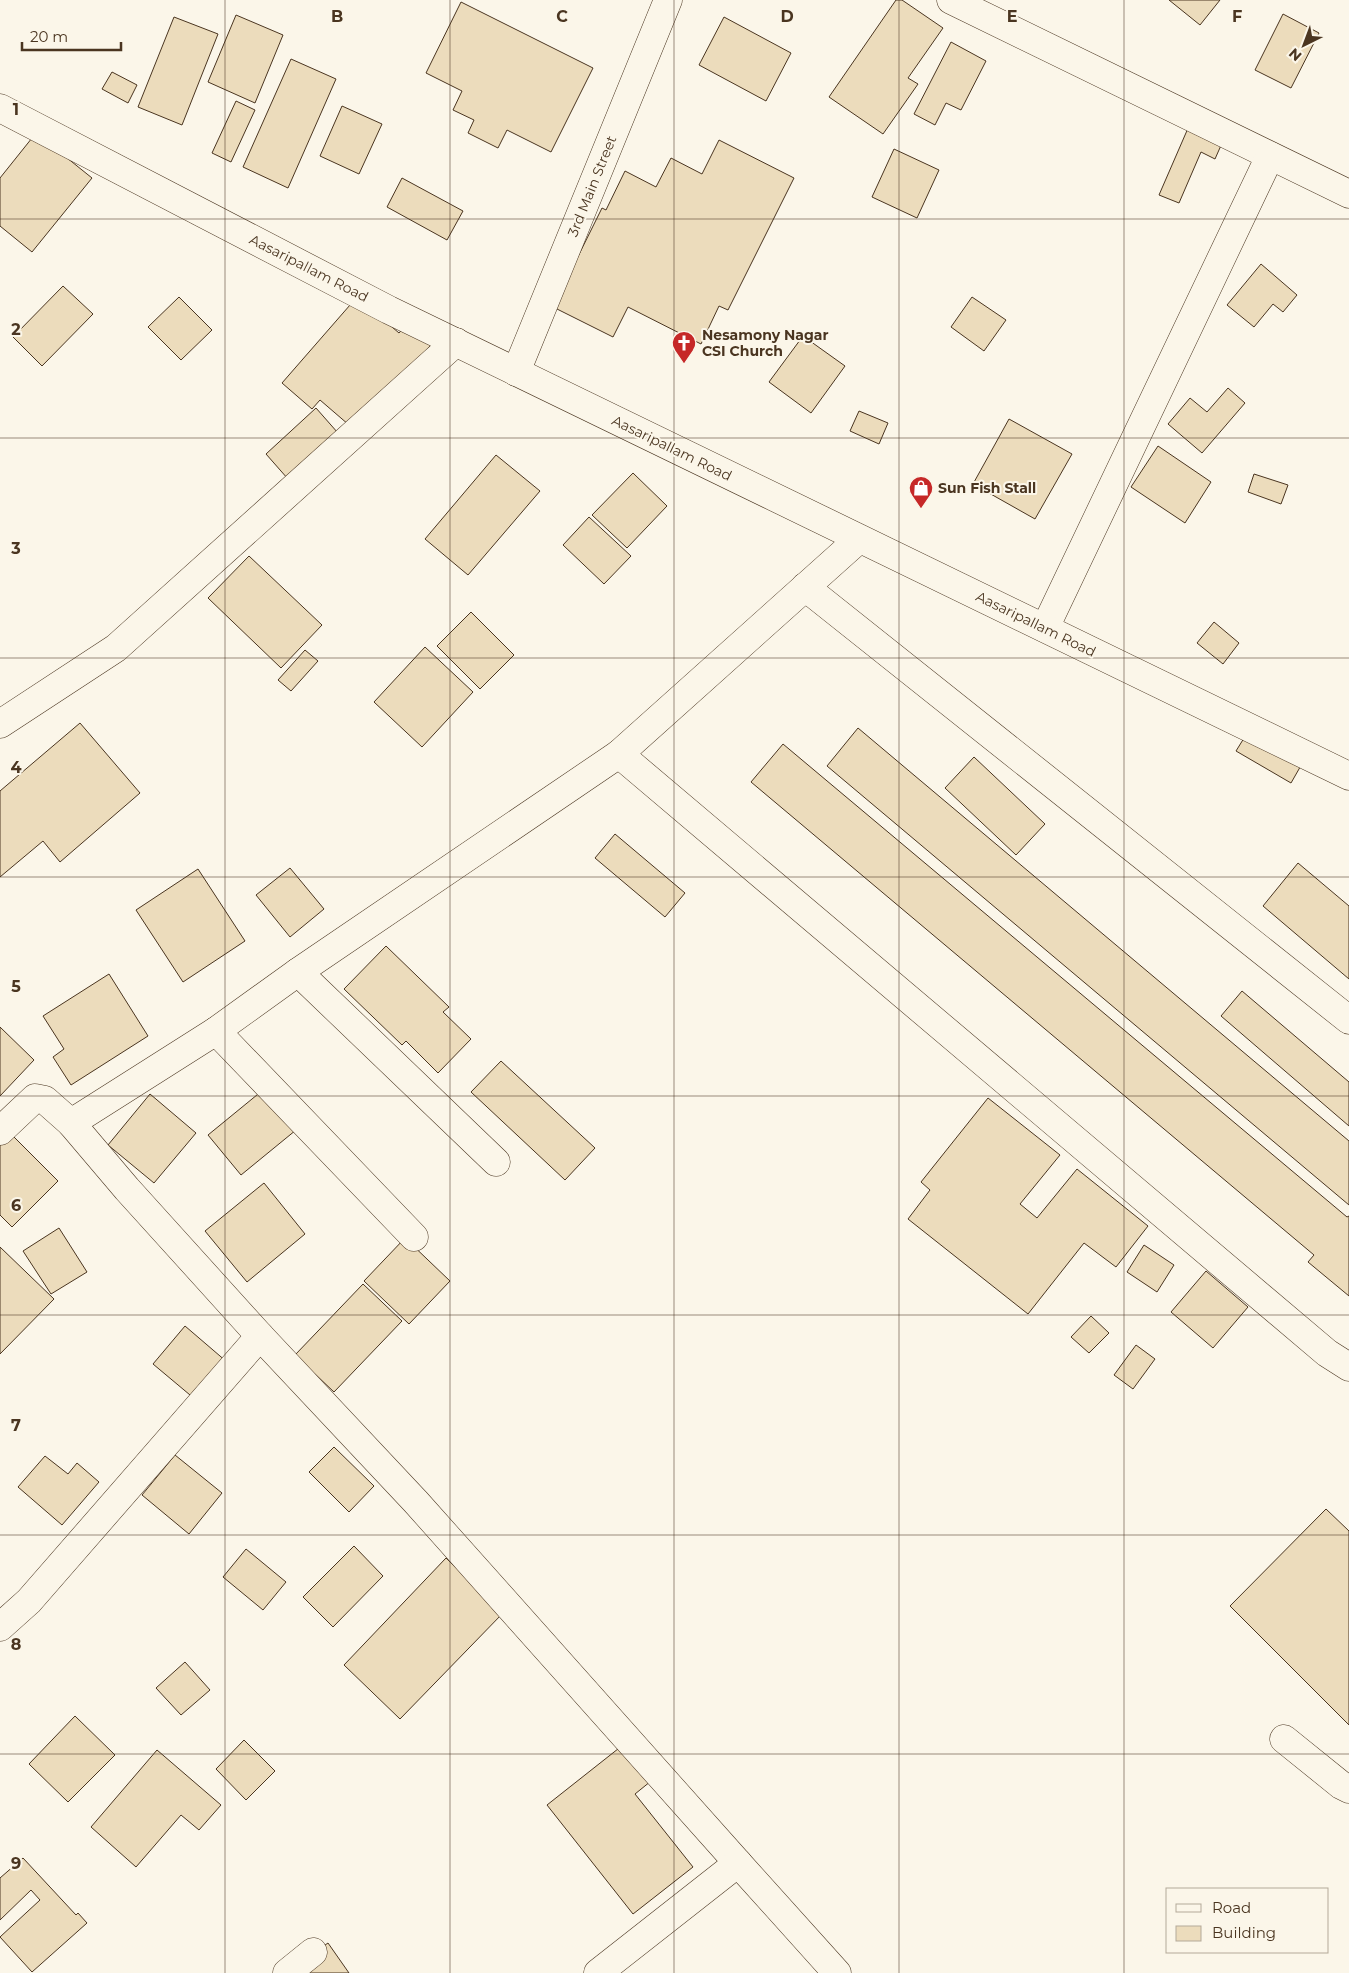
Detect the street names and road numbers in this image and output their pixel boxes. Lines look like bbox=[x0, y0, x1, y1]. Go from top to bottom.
street label: 3rd Main Street bbox=[564, 133, 621, 239]
street label: Aasaripallam Road bbox=[246, 230, 372, 306]
street label: Aasaripallam Road bbox=[609, 411, 735, 485]
street label: Aasaripallam Road bbox=[973, 587, 1099, 661]

